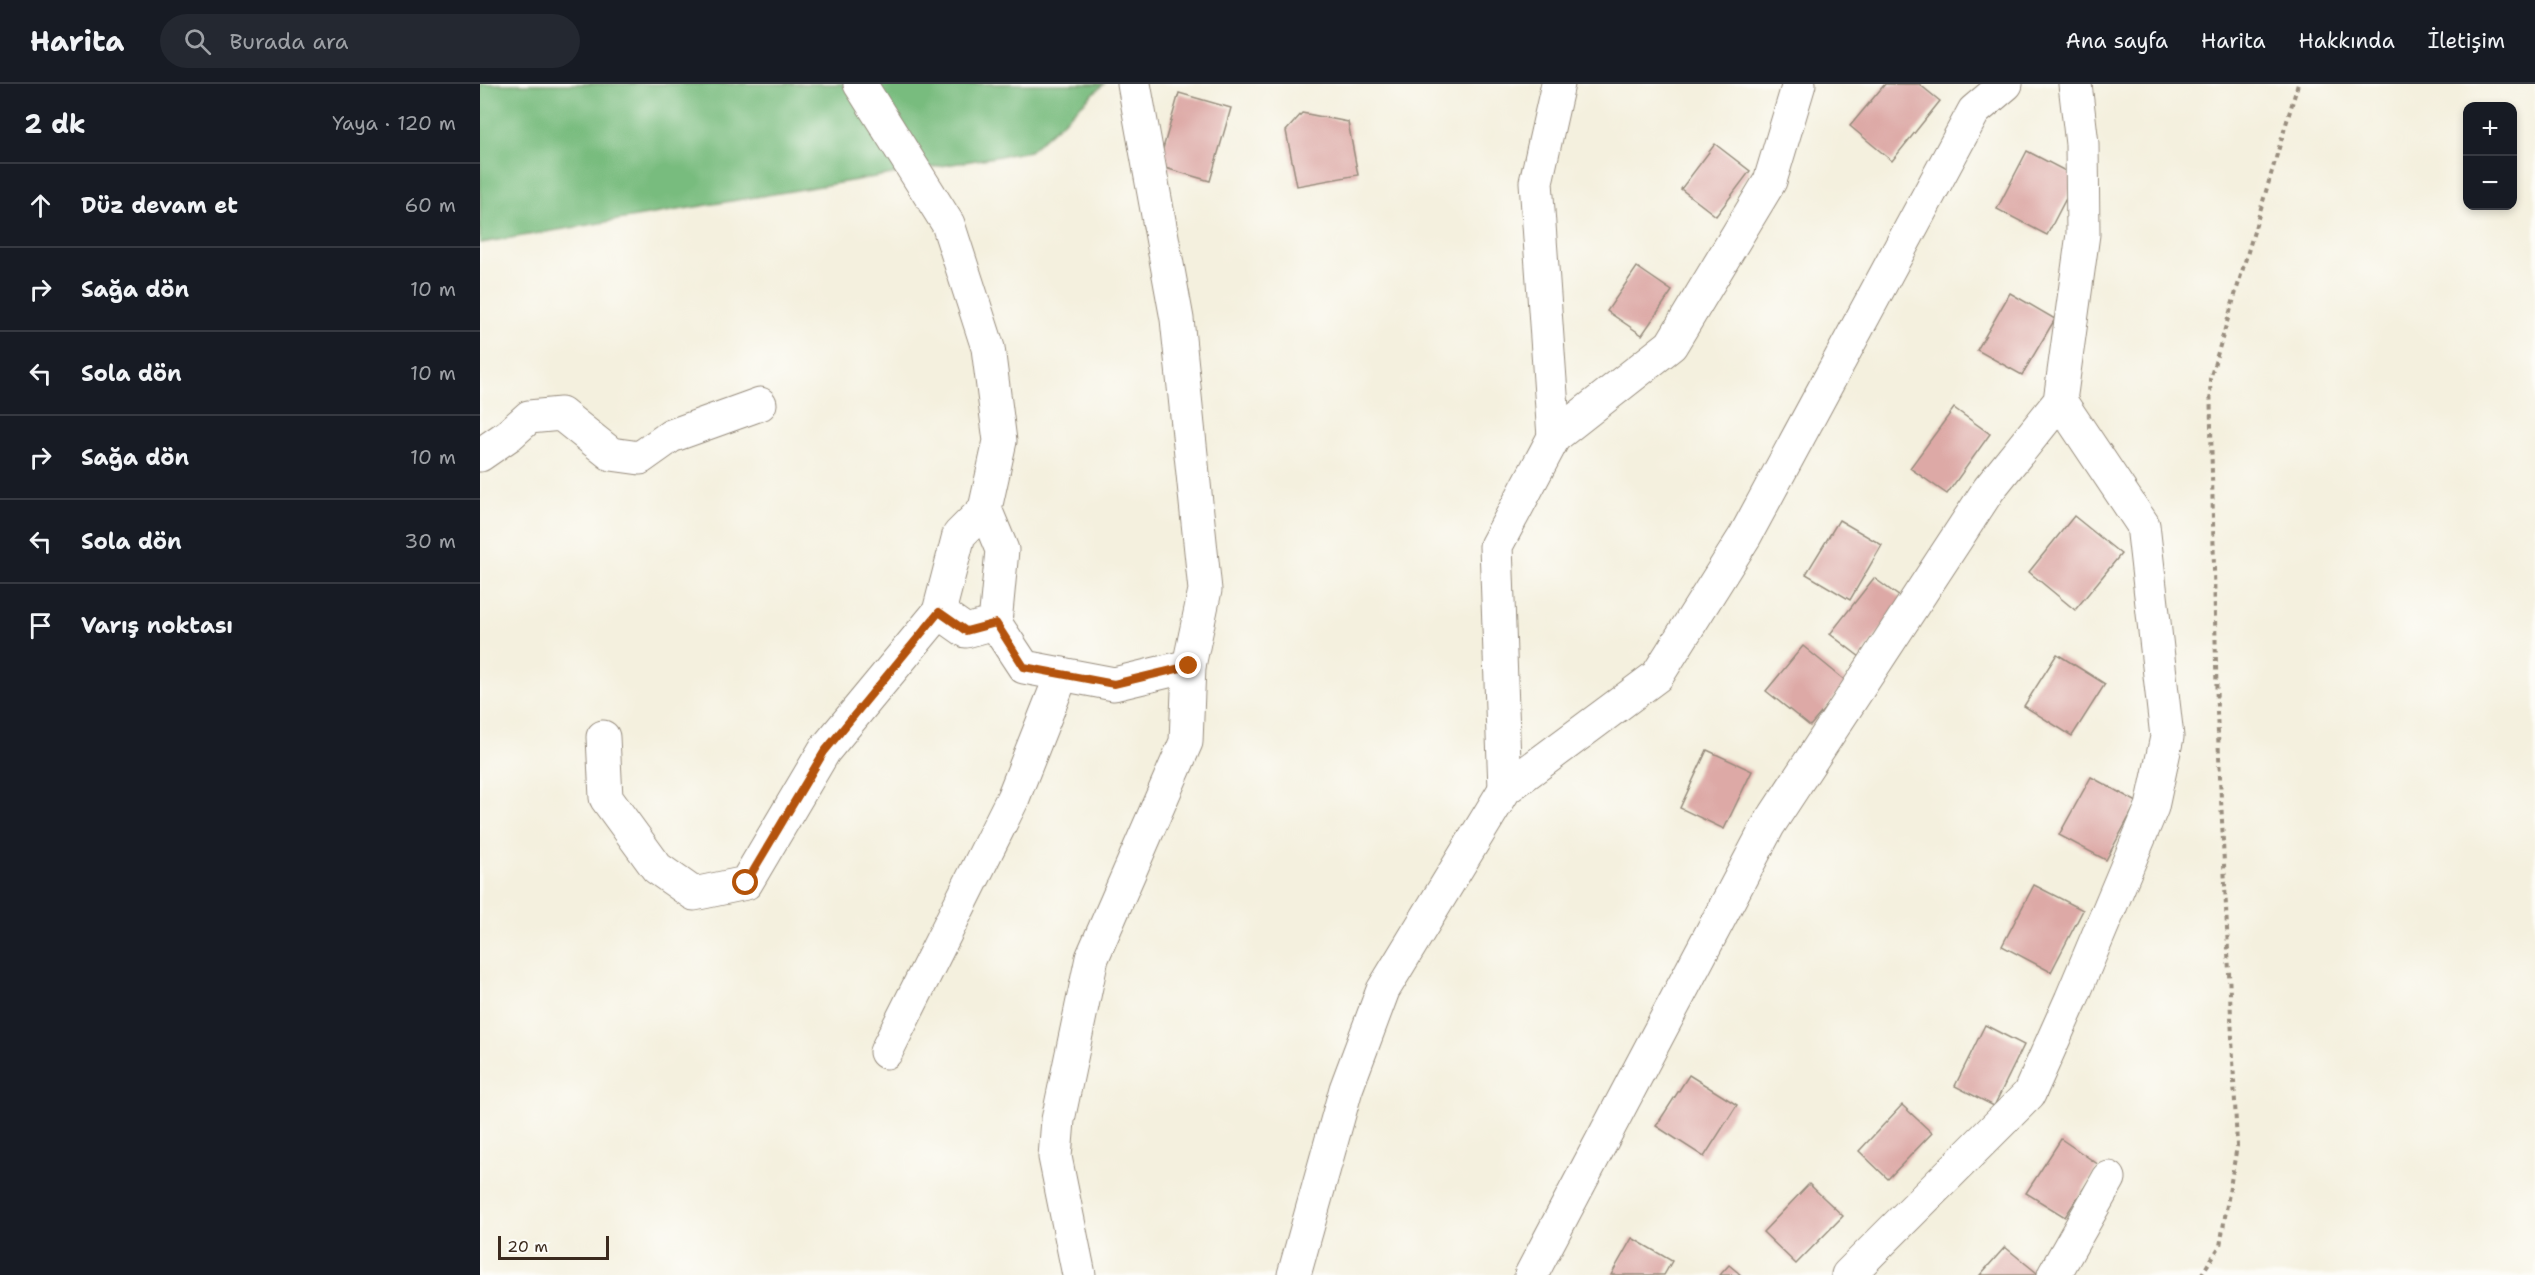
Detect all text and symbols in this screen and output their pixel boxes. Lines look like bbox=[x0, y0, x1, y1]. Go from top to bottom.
search box bbox=[160, 14, 580, 68]
text: Harita bbox=[30, 22, 124, 60]
icon: search bbox=[181, 25, 214, 58]
text: Burada ara bbox=[229, 27, 348, 56]
text: Ana sayfa bbox=[2066, 27, 2168, 55]
text: Harita bbox=[2201, 27, 2266, 55]
text: Hakkında bbox=[2299, 27, 2395, 55]
text: İletişim bbox=[2428, 27, 2505, 55]
map controls bbox=[2463, 102, 2517, 210]
button: + bbox=[2463, 102, 2517, 156]
text: 2 dk bbox=[24, 106, 86, 141]
text: Yaya · 120 m bbox=[332, 110, 456, 136]
button: − bbox=[2463, 156, 2517, 210]
icon: ahead bbox=[24, 189, 57, 222]
text: Düz devam et bbox=[81, 191, 238, 220]
text: 60 m bbox=[404, 192, 456, 218]
icon: right bbox=[24, 273, 57, 306]
text: Sağa dön bbox=[81, 275, 189, 304]
text: 10 m bbox=[410, 276, 456, 302]
icon: left bbox=[24, 357, 57, 390]
text: Sola dön bbox=[81, 359, 182, 388]
text: 10 m bbox=[410, 360, 456, 386]
icon: right bbox=[24, 441, 57, 474]
text: Sağa dön bbox=[81, 443, 189, 472]
text: 10 m bbox=[410, 444, 456, 470]
icon: left bbox=[24, 525, 57, 558]
text: Sola dön bbox=[81, 527, 182, 556]
text: 30 m bbox=[404, 528, 456, 554]
icon: arrive bbox=[24, 609, 57, 642]
text: Varış noktası bbox=[81, 611, 233, 640]
route end bbox=[1175, 652, 1201, 678]
route start bbox=[732, 869, 758, 895]
scale bar bbox=[498, 1233, 609, 1260]
text: 20 m bbox=[507, 1236, 548, 1257]

